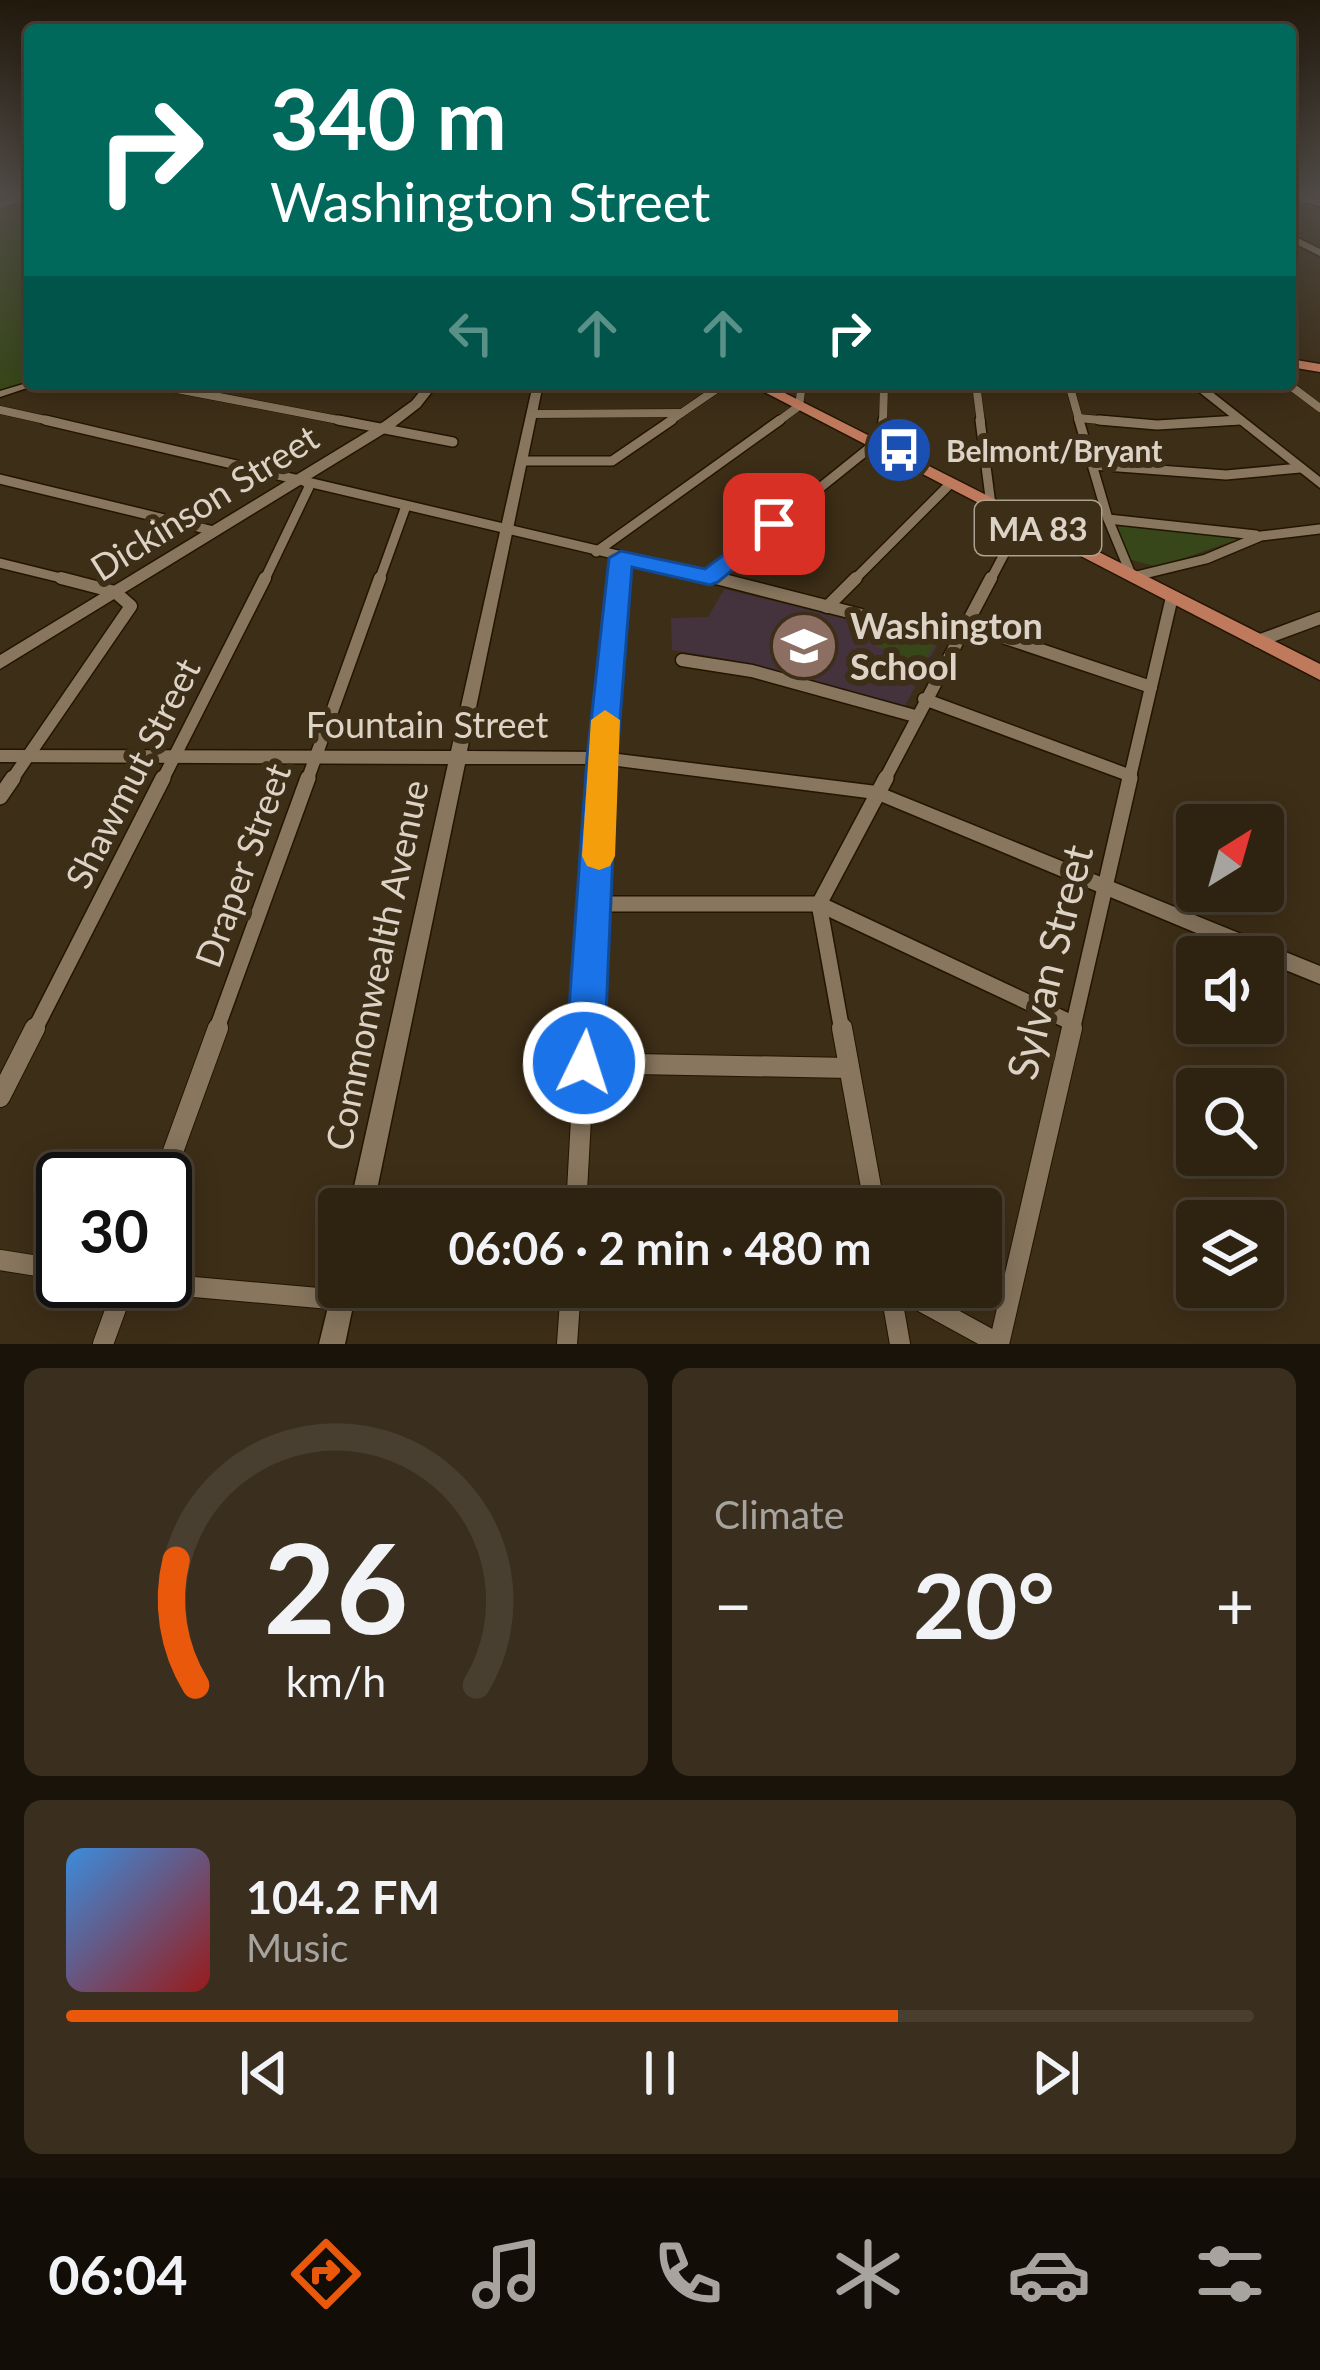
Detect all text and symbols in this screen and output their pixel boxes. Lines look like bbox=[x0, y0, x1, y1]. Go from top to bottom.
text: 340 m bbox=[270, 67, 507, 168]
icon: right bbox=[72, 72, 228, 228]
text: Washington Street bbox=[270, 169, 710, 234]
icon: left bbox=[438, 300, 504, 366]
icon: ahead bbox=[564, 300, 630, 366]
icon: ahead bbox=[690, 300, 756, 366]
icon: right bbox=[816, 300, 882, 366]
street label: Dickinson Street bbox=[82, 414, 326, 590]
bus stop icon: Belmont/Bryant bbox=[864, 415, 934, 485]
place label: Belmont/Bryant bbox=[946, 432, 1162, 468]
pin bbox=[723, 473, 825, 575]
icon: arrive bbox=[741, 491, 807, 557]
road number: MA 83 bbox=[975, 501, 1101, 555]
place label: Washington School bbox=[850, 603, 1043, 688]
school or university icon: Washington School bbox=[769, 611, 839, 681]
street label: Shawmut Street bbox=[55, 651, 209, 895]
street label: Fountain Street bbox=[306, 702, 548, 746]
street label: Draper Street bbox=[185, 757, 299, 973]
street label: Commonwealth Avenue bbox=[315, 776, 437, 1154]
north arrow bbox=[1176, 804, 1284, 912]
map controls bbox=[1176, 804, 1284, 1308]
street label: Sylvan Street bbox=[996, 839, 1102, 1085]
button: sound bbox=[1176, 936, 1284, 1044]
position arrow bbox=[521, 1000, 647, 1126]
button: search bbox=[1176, 1068, 1284, 1176]
speed limit sign: 30 bbox=[36, 1152, 192, 1308]
button: layers bbox=[1176, 1200, 1284, 1308]
text: 06:06 · 2 min · 480 m bbox=[449, 1221, 871, 1275]
text: Climate bbox=[714, 1491, 844, 1537]
text: 26 bbox=[264, 1511, 408, 1661]
text: 20° bbox=[913, 1550, 1055, 1658]
text: − bbox=[714, 1565, 752, 1644]
text: + bbox=[1216, 1565, 1254, 1644]
text: km/h bbox=[286, 1655, 386, 1706]
text: 104.2 FM bbox=[246, 1870, 440, 1924]
text: Music bbox=[246, 1924, 348, 1970]
icon: previous bbox=[231, 2040, 297, 2106]
icon: pause bbox=[627, 2040, 693, 2106]
icon: next bbox=[1023, 2040, 1089, 2106]
icon: directions bbox=[284, 2232, 368, 2316]
icon: music bbox=[465, 2232, 549, 2316]
icon: phone bbox=[646, 2232, 730, 2316]
icon: climate bbox=[826, 2232, 910, 2316]
icon: car bbox=[1007, 2232, 1091, 2316]
icon: filters bbox=[1188, 2232, 1272, 2316]
text: 06:04 bbox=[48, 2242, 188, 2307]

